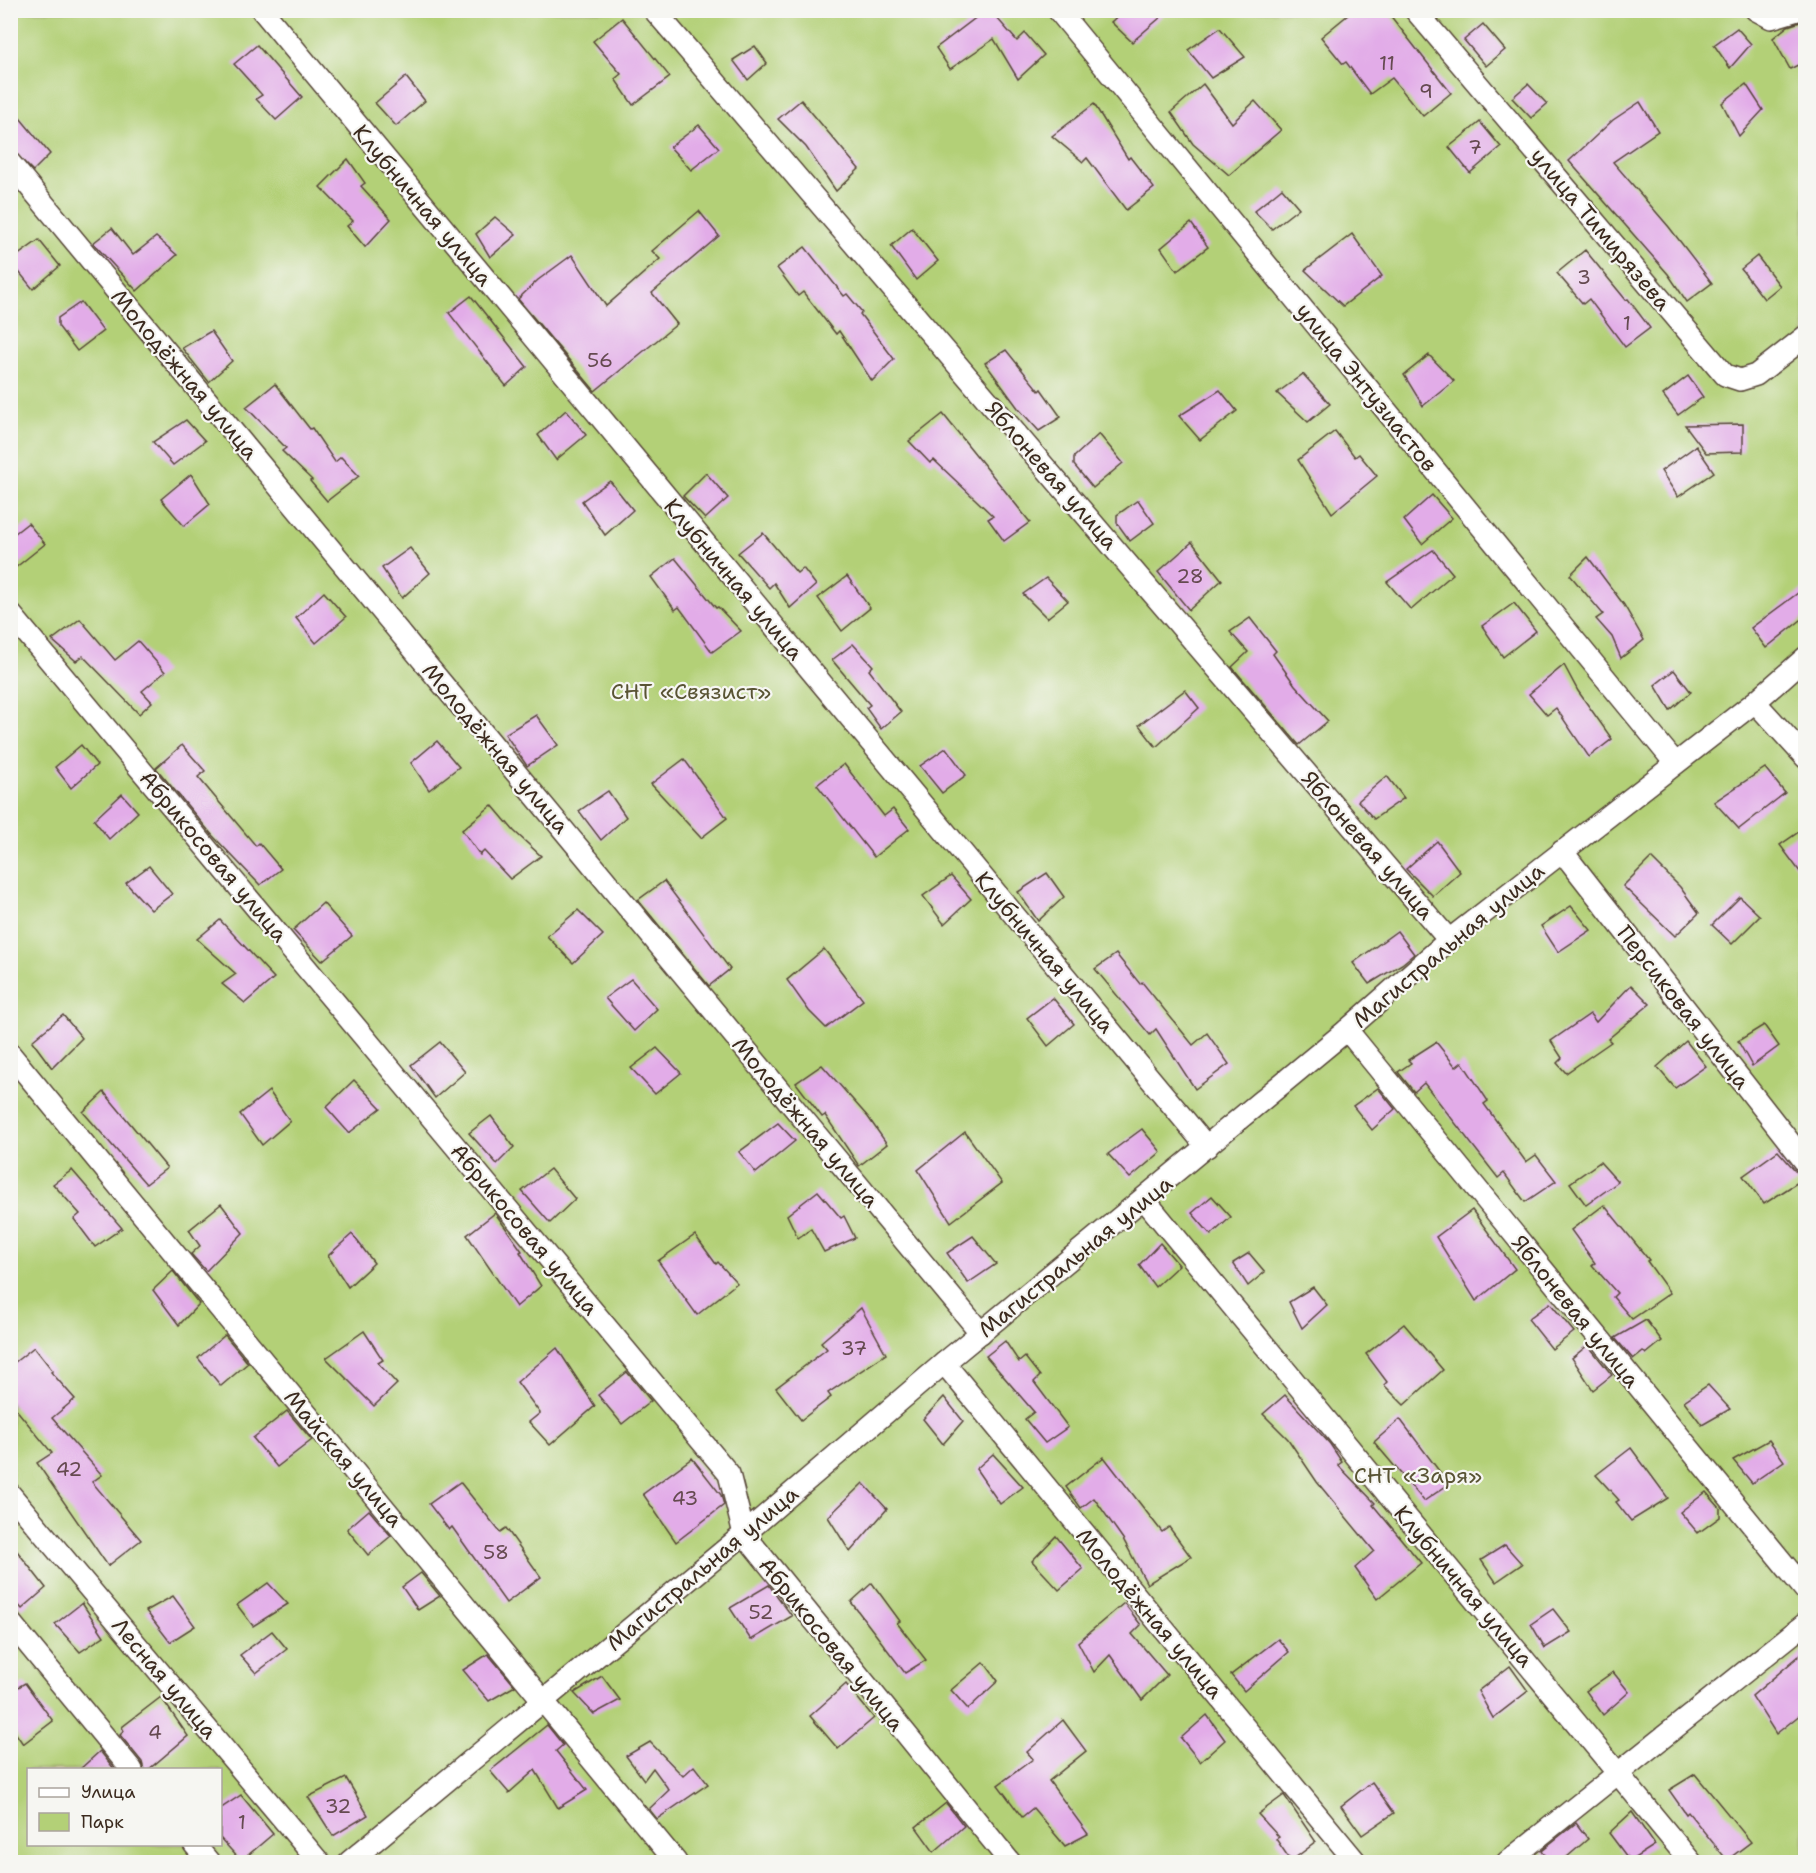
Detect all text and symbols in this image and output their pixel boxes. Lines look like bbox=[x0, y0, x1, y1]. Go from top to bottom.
house number: 11 bbox=[1379, 50, 1395, 76]
house number: 9 bbox=[1419, 78, 1433, 104]
street label: Клубничная улица bbox=[346, 118, 499, 293]
house number: 7 bbox=[1468, 134, 1482, 160]
street label: улица Тимирязева bbox=[1524, 142, 1677, 317]
house number: 3 bbox=[1577, 264, 1591, 290]
street label: Молодёжная улица bbox=[105, 283, 265, 466]
street label: улица Энтузиастов bbox=[1290, 297, 1444, 478]
house number: 1 bbox=[1623, 310, 1631, 336]
house number: 56 bbox=[587, 347, 613, 373]
street label: Яблоневая улица bbox=[979, 395, 1125, 556]
street label: Клубничная улица bbox=[657, 492, 810, 667]
house number: 28 bbox=[1176, 563, 1204, 589]
street label: Молодёжная улица bbox=[416, 657, 576, 840]
park label: СНТ «Связист» bbox=[611, 677, 771, 706]
street label: Абрикосовая улица bbox=[133, 764, 294, 949]
street label: Яблоневая улица bbox=[1295, 765, 1441, 926]
street label: Магистральная улица bbox=[1346, 856, 1551, 1034]
street label: Клубничная улица bbox=[968, 865, 1121, 1040]
street label: Персиковая улица bbox=[1611, 920, 1757, 1095]
street label: Молодёжная улица bbox=[726, 1031, 886, 1214]
street label: Абрикосовая улица bbox=[444, 1137, 605, 1322]
street label: Магистральная улица bbox=[972, 1169, 1179, 1344]
street label: Яблоневая улица bbox=[1505, 1229, 1646, 1394]
house number: 37 bbox=[841, 1335, 867, 1361]
street label: Майская улица bbox=[278, 1384, 410, 1533]
house number: 42 bbox=[56, 1456, 82, 1482]
park label: СНТ «Заря» bbox=[1354, 1461, 1482, 1490]
street label: Магистральная улица bbox=[600, 1479, 805, 1657]
house number: 43 bbox=[672, 1485, 698, 1511]
street label: Клубничная улица bbox=[1387, 1499, 1540, 1674]
street label: Молодёжная улица bbox=[1070, 1522, 1230, 1705]
house number: 58 bbox=[483, 1539, 509, 1565]
street label: Абрикосовая улица bbox=[752, 1551, 911, 1738]
house number: 52 bbox=[748, 1599, 774, 1625]
street label: Лесная улица bbox=[105, 1612, 224, 1745]
house number: 4 bbox=[148, 1719, 162, 1745]
legend bbox=[27, 1768, 222, 1846]
text: Улица bbox=[81, 1780, 135, 1804]
house number: 32 bbox=[325, 1793, 351, 1819]
house number: 1 bbox=[238, 1809, 246, 1835]
text: Парк bbox=[81, 1810, 124, 1834]

